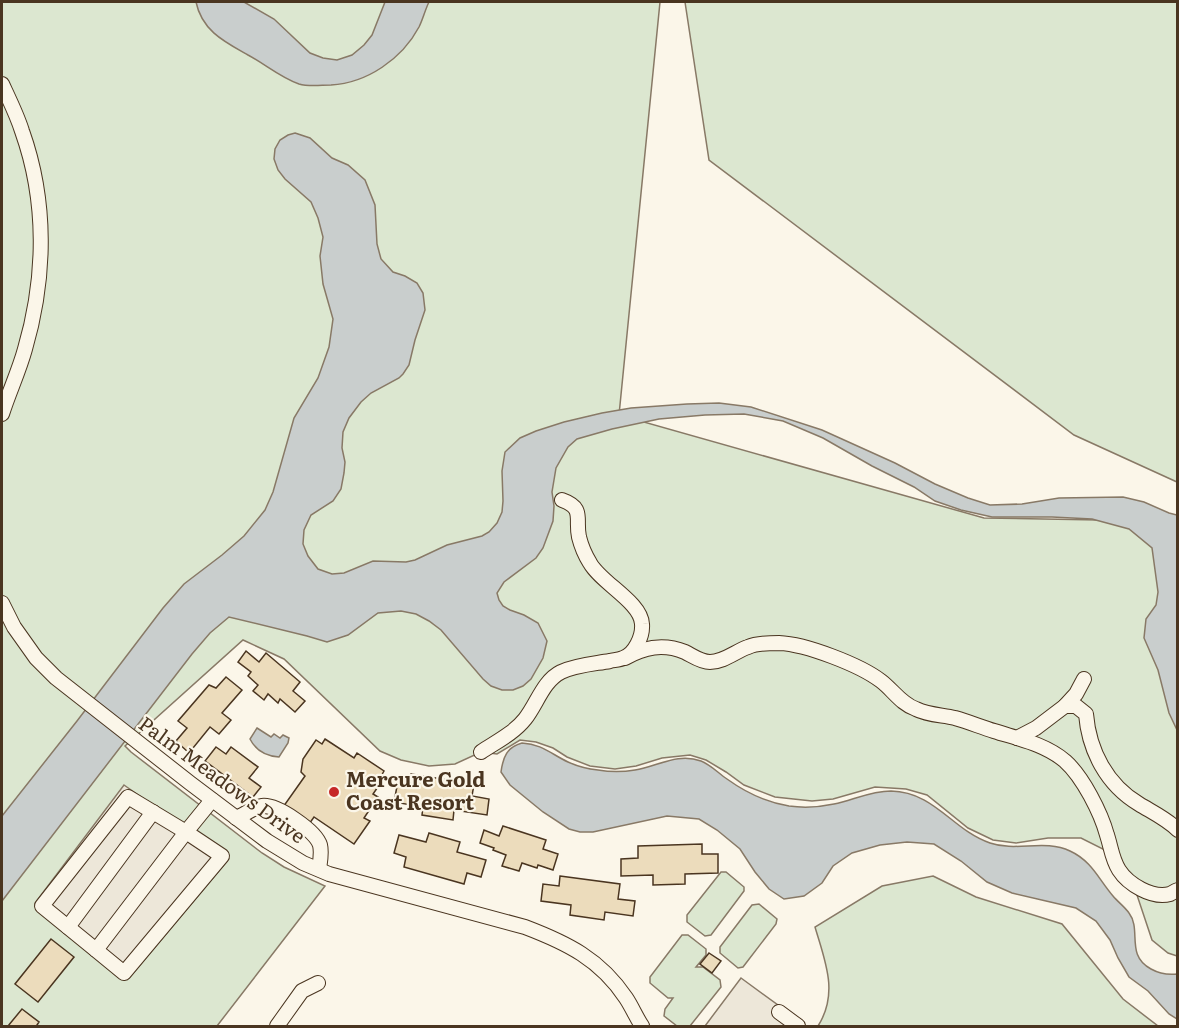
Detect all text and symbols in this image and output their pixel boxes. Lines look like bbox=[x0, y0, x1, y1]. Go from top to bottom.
street label: Palm Meadows Drive bbox=[134, 708, 313, 849]
place label: Mercure Gold Coast Resort bbox=[346, 763, 486, 816]
marker: Mercure Gold Coast Resort bbox=[327, 785, 341, 799]

